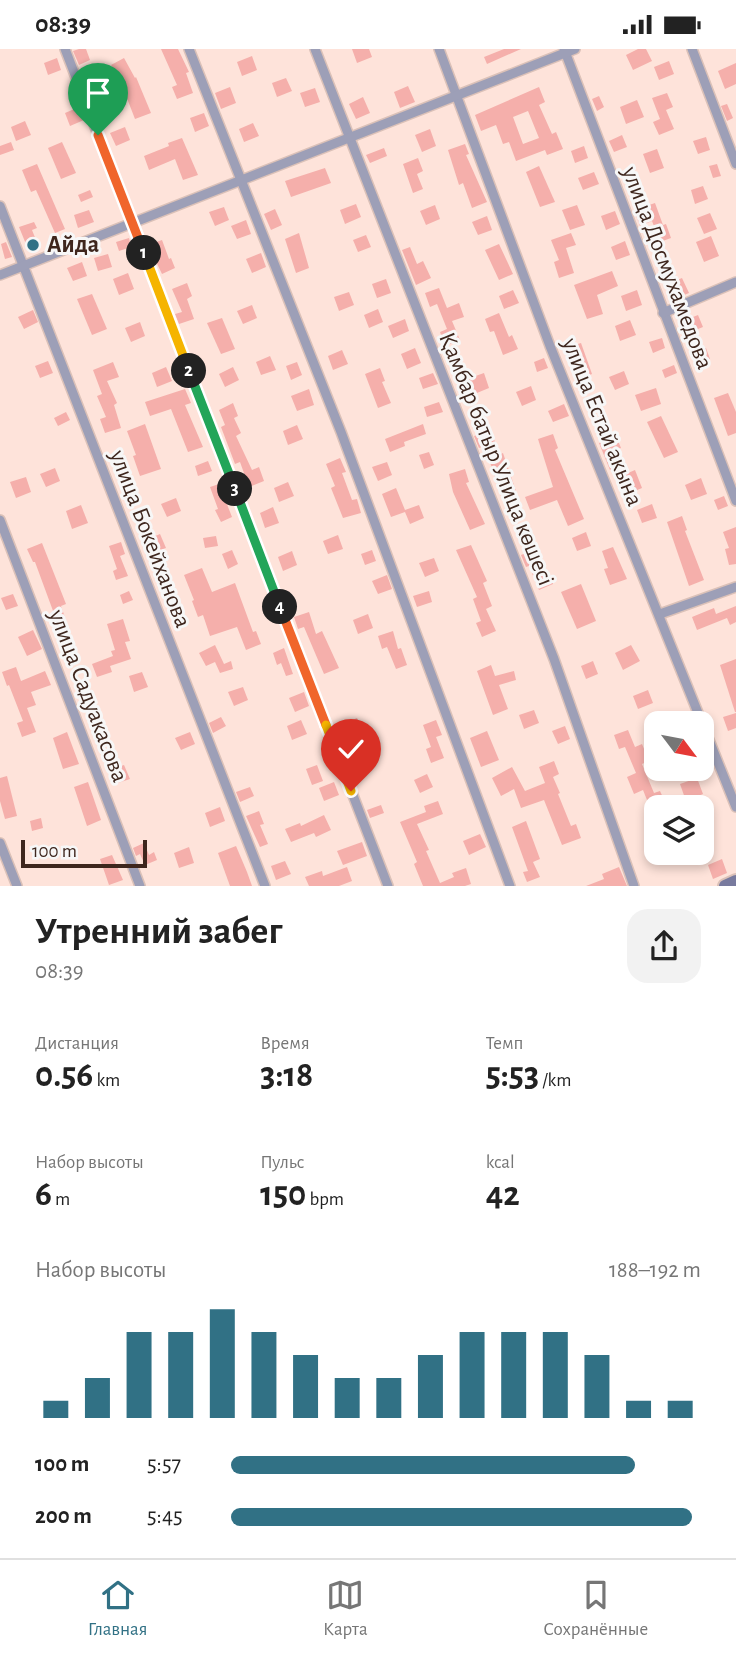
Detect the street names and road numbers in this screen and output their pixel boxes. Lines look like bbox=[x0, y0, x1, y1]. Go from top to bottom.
street label: улица Досмухамедова bbox=[617, 163, 717, 373]
street label: Қамбар батыр Улица көшесі bbox=[434, 329, 558, 589]
street label: улица Естай акына bbox=[557, 334, 647, 509]
street label: улица Бокейханова bbox=[105, 446, 195, 631]
street label: улица Садуакасова bbox=[44, 606, 132, 786]

